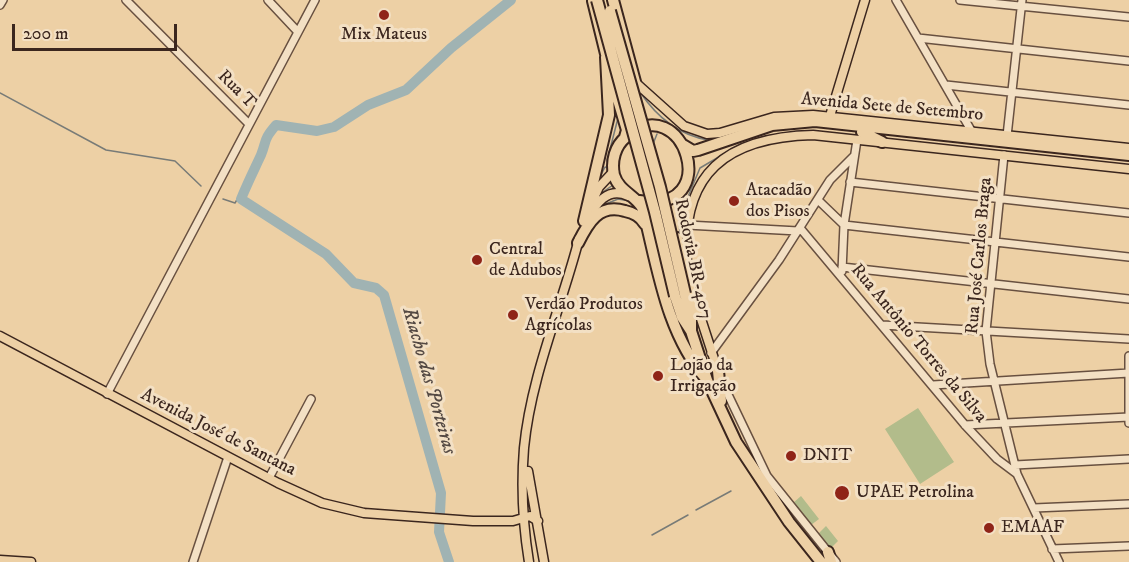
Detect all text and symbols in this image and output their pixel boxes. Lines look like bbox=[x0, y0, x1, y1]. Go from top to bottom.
marker: Mix Mateus bbox=[377, 8, 391, 22]
scale bar bbox=[15, 12, 180, 50]
text: 200 m bbox=[23, 23, 69, 45]
place label: Mix Mateus bbox=[341, 24, 427, 46]
street label: Rua T bbox=[212, 66, 260, 114]
street label: Avenida Sete de Setembro bbox=[800, 89, 984, 127]
street label: Rua José Carlos Braga bbox=[962, 177, 998, 335]
place label: Atacadão dos Pisos bbox=[746, 180, 812, 222]
marker: Atacadão dos Pisos bbox=[727, 194, 741, 208]
street label: Rodovia BR-407 bbox=[669, 197, 715, 321]
place label: Central de Adubos bbox=[489, 239, 562, 282]
marker: Central de Adubos bbox=[470, 253, 484, 267]
street label: Rua Antônio Torres da Silva bbox=[845, 260, 991, 428]
place label: Verdão Produtos Agrícolas bbox=[525, 294, 643, 336]
water label: Riacho das Porteiras bbox=[396, 305, 460, 457]
marker: Verdão Produtos Agrícolas bbox=[506, 308, 520, 322]
place label: Lojão da Irrigação bbox=[670, 355, 736, 398]
marker: Lojão da Irrigação bbox=[651, 369, 665, 383]
street label: Avenida José de Santana bbox=[137, 385, 299, 481]
place label: DNIT bbox=[803, 445, 852, 467]
marker: DNIT bbox=[784, 449, 798, 463]
place label: UPAE Petrolina bbox=[856, 482, 974, 504]
marker: UPAE Petrolina bbox=[833, 484, 851, 502]
place label: EMAAF bbox=[1001, 517, 1064, 539]
marker: EMAAF bbox=[982, 521, 996, 535]

